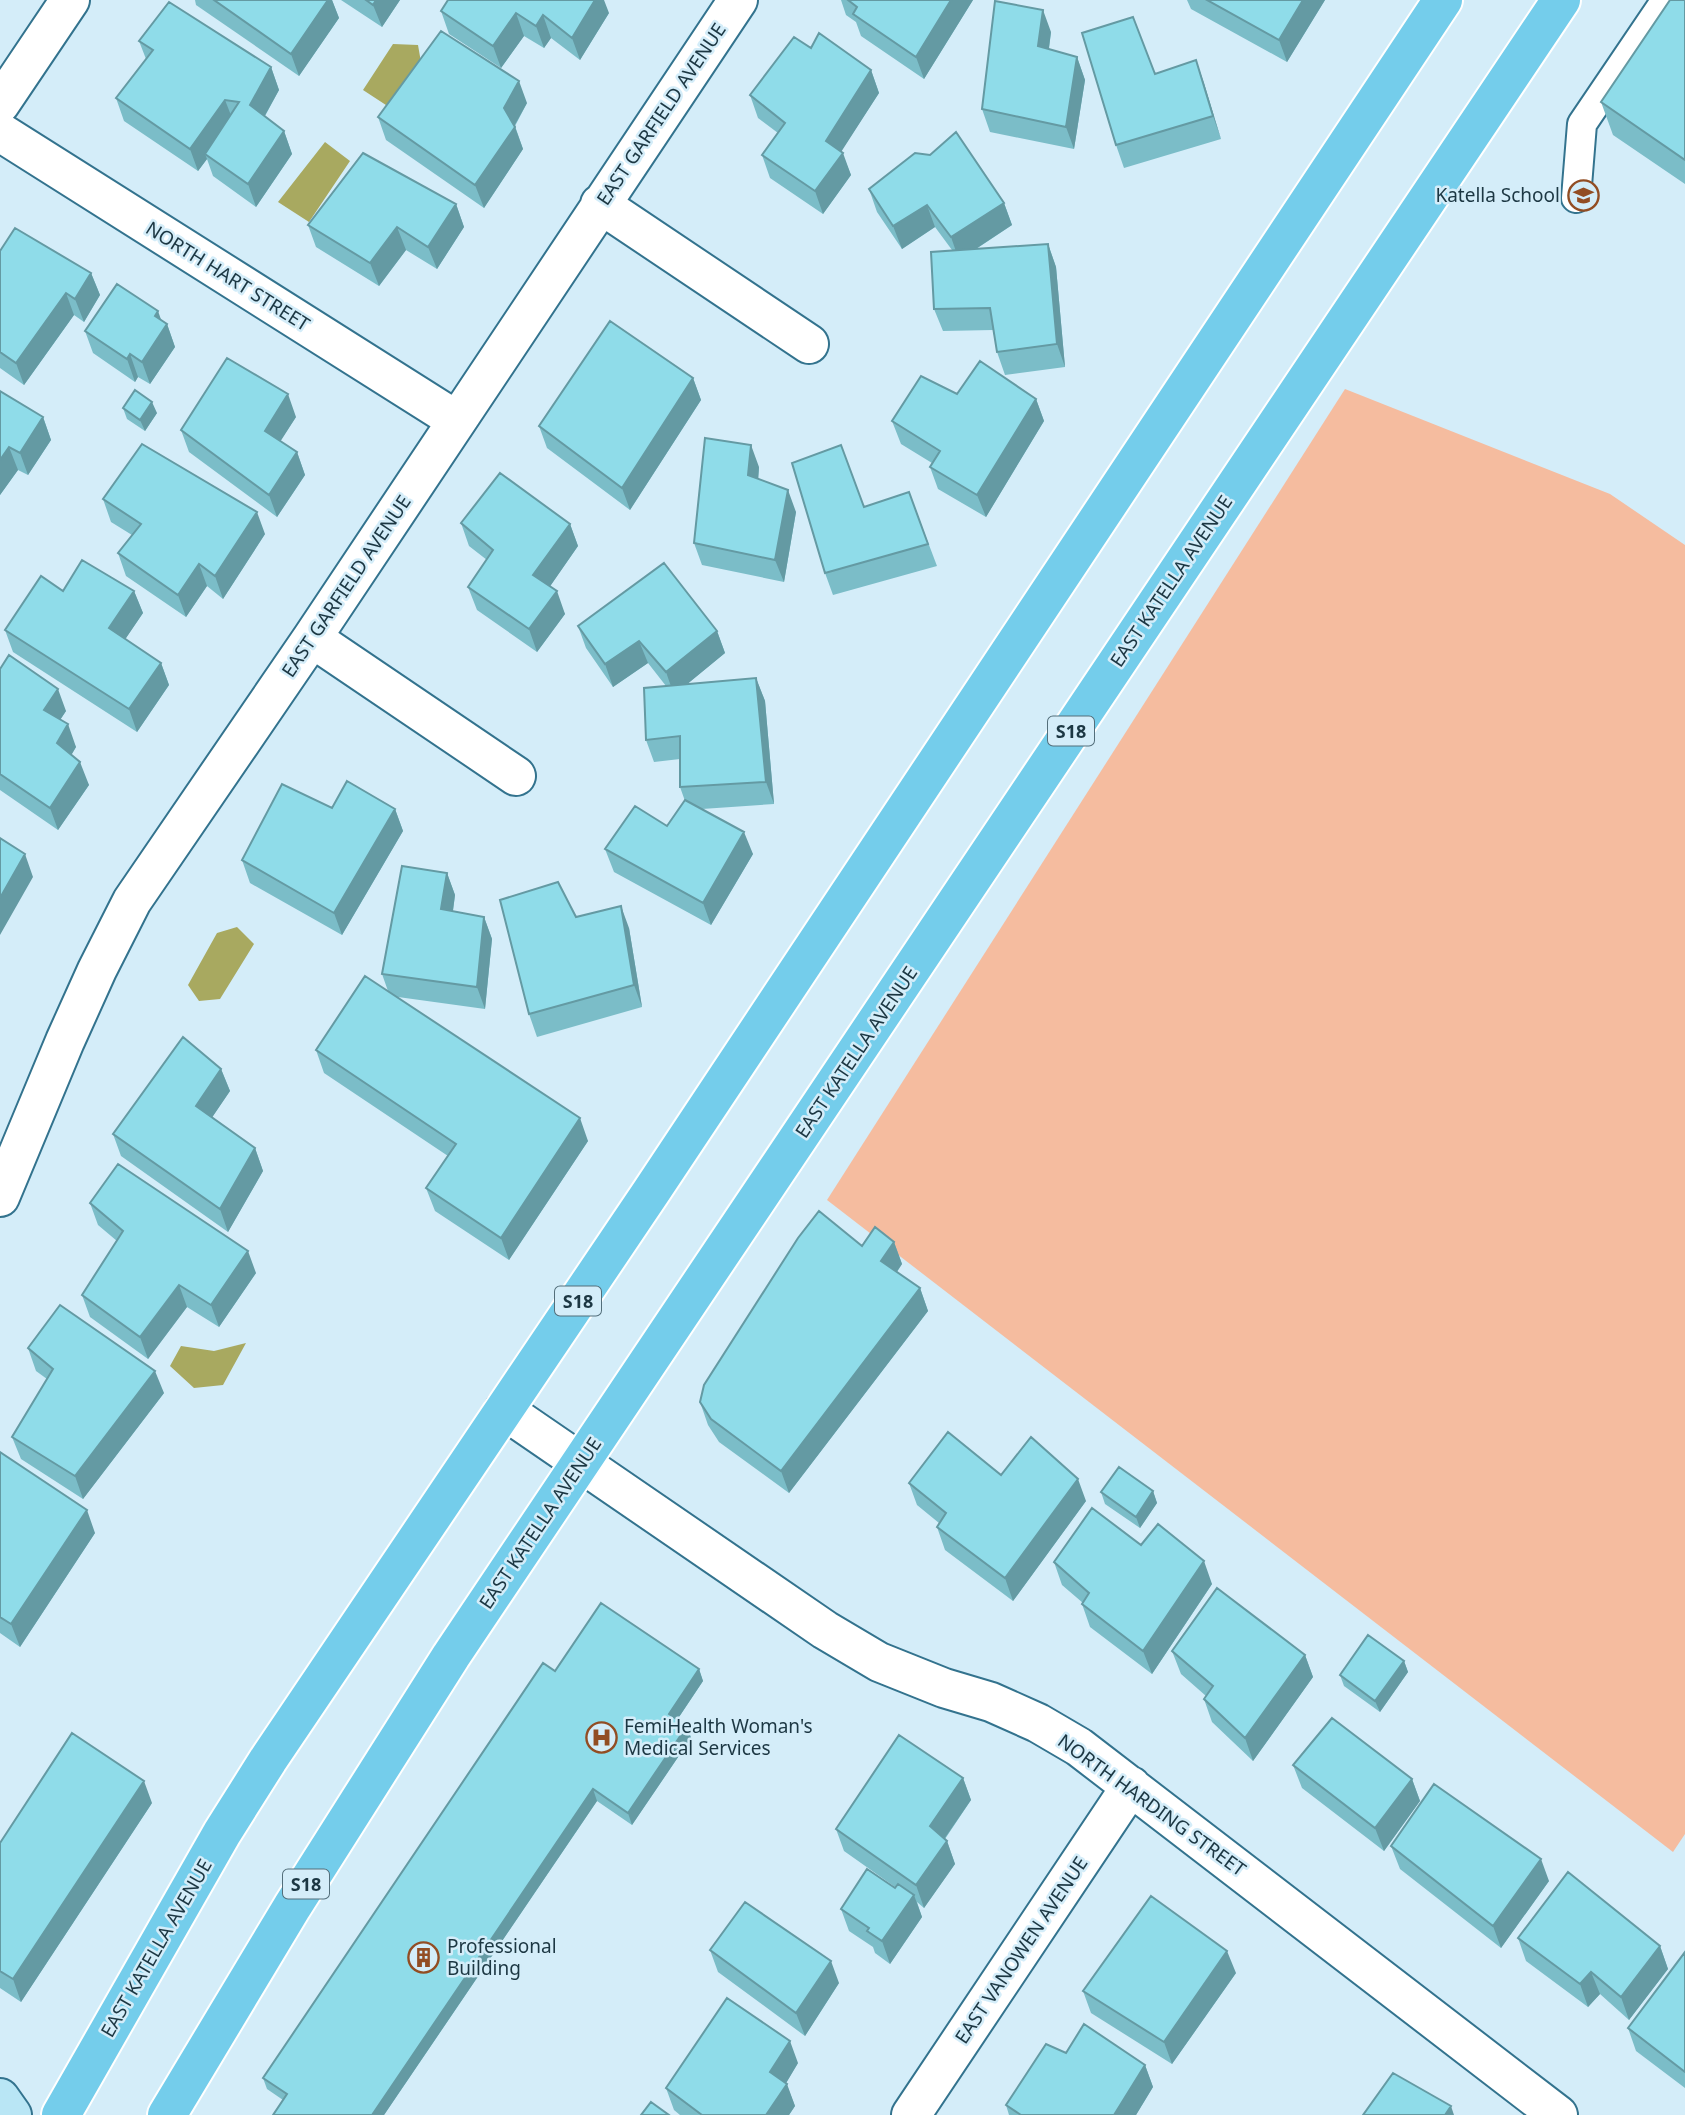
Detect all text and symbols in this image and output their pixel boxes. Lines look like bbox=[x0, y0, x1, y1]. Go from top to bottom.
street label: EAST GARFIELD AVENUE bbox=[590, 18, 732, 210]
school or university icon: Katella School bbox=[1566, 178, 1600, 212]
place label: Katella School bbox=[1435, 182, 1560, 208]
street label: NORTH HART STREET bbox=[141, 215, 315, 337]
street label: EAST GARFIELD AVENUE bbox=[275, 490, 417, 682]
street label: EAST KATELLA AVENUE bbox=[1104, 490, 1238, 672]
road number: S18 bbox=[1048, 716, 1094, 746]
street label: EAST KATELLA AVENUE bbox=[789, 961, 923, 1143]
road number: S18 bbox=[555, 1286, 601, 1316]
street label: EAST KATELLA AVENUE bbox=[473, 1432, 607, 1614]
place label: FemiHealth Woman's Medical Services bbox=[624, 1713, 813, 1761]
hospital icon: FemiHealth Woman's Medical Services bbox=[584, 1720, 618, 1754]
street label: NORTH HARDING STREET bbox=[1053, 1728, 1252, 1882]
street label: EAST VANOWEN AVENUE bbox=[949, 1851, 1093, 2049]
street label: EAST KATELLA AVENUE bbox=[94, 1854, 218, 2042]
road number: S18 bbox=[283, 1870, 329, 1898]
place label: Professional Building bbox=[447, 1933, 557, 1981]
building icon: Professional Building bbox=[407, 1940, 441, 1974]

